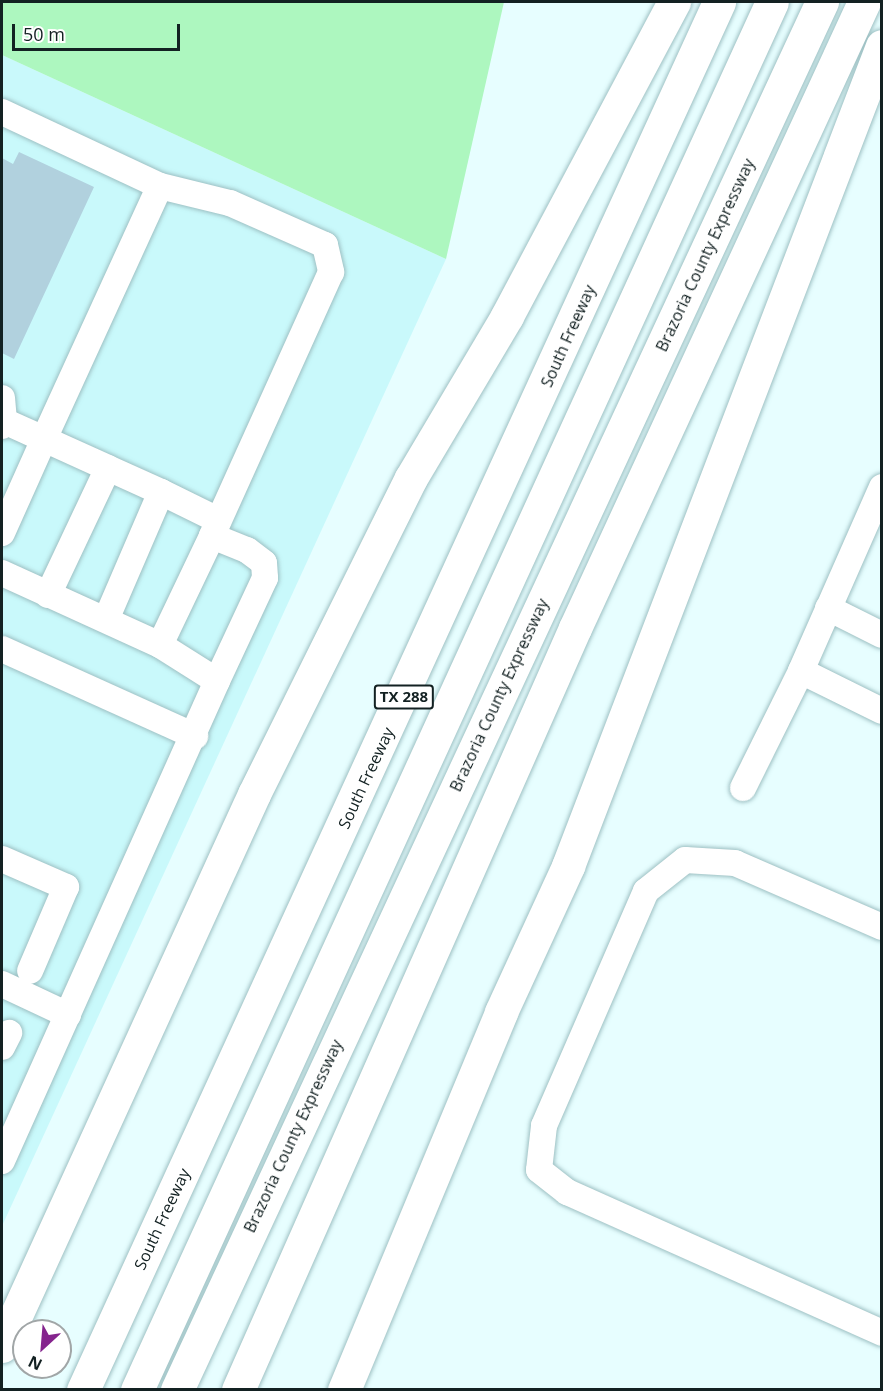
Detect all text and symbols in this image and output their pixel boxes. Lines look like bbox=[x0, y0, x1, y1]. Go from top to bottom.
scale bar bbox=[15, 12, 183, 50]
text: 50 m bbox=[23, 22, 65, 46]
street label: Brazoria County Expressway bbox=[652, 155, 758, 355]
street label: South Freeway bbox=[537, 282, 599, 390]
street label: Brazoria County Expressway bbox=[446, 595, 552, 795]
road number: TX 288 bbox=[372, 685, 436, 709]
street label: South Freeway bbox=[334, 724, 398, 832]
street label: Brazoria County Expressway bbox=[240, 1036, 346, 1236]
street label: South Freeway bbox=[130, 1165, 194, 1273]
north arrow bbox=[12, 1319, 72, 1379]
text: N bbox=[24, 1351, 46, 1376]

